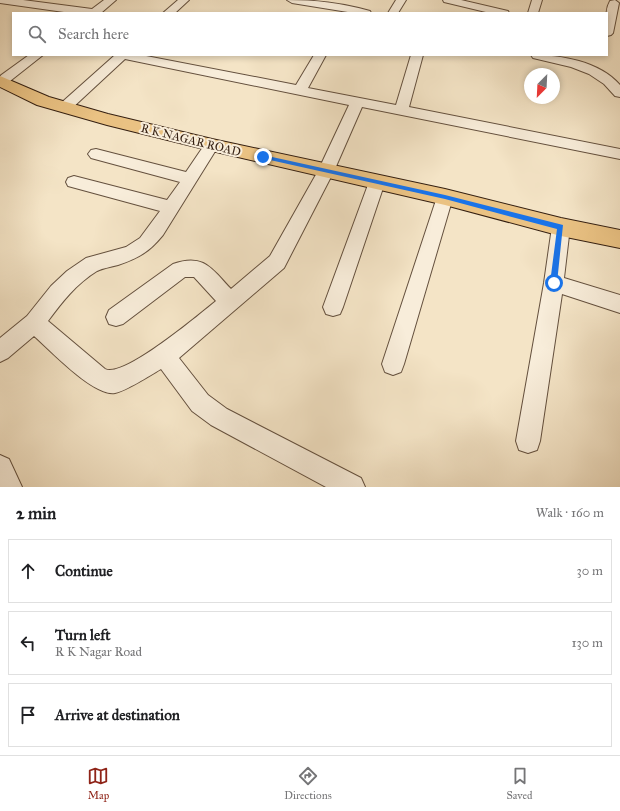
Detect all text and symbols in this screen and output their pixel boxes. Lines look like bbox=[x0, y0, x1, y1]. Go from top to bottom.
search box bbox=[12, 12, 608, 56]
icon: search bbox=[26, 23, 48, 45]
text: Search here bbox=[58, 25, 129, 43]
north arrow bbox=[524, 68, 560, 104]
street label: R K NAGAR ROAD bbox=[140, 121, 242, 159]
route end bbox=[254, 148, 272, 166]
route start bbox=[545, 274, 563, 292]
text: 2 min bbox=[16, 503, 56, 524]
text: Walk · 160 m bbox=[536, 505, 604, 521]
icon: ahead bbox=[17, 560, 39, 582]
text: Continue bbox=[55, 562, 113, 580]
text: 30 m bbox=[577, 563, 603, 579]
text: Turn left bbox=[55, 626, 111, 644]
icon: left bbox=[17, 632, 39, 654]
text: 130 m bbox=[571, 635, 603, 651]
text: R K Nagar Road bbox=[55, 644, 142, 660]
icon: arrive bbox=[17, 704, 39, 726]
text: Arrive at destination bbox=[55, 706, 180, 724]
tab: Map bbox=[87, 765, 109, 802]
tab: Directions bbox=[284, 765, 332, 802]
tab: Saved bbox=[506, 765, 533, 802]

